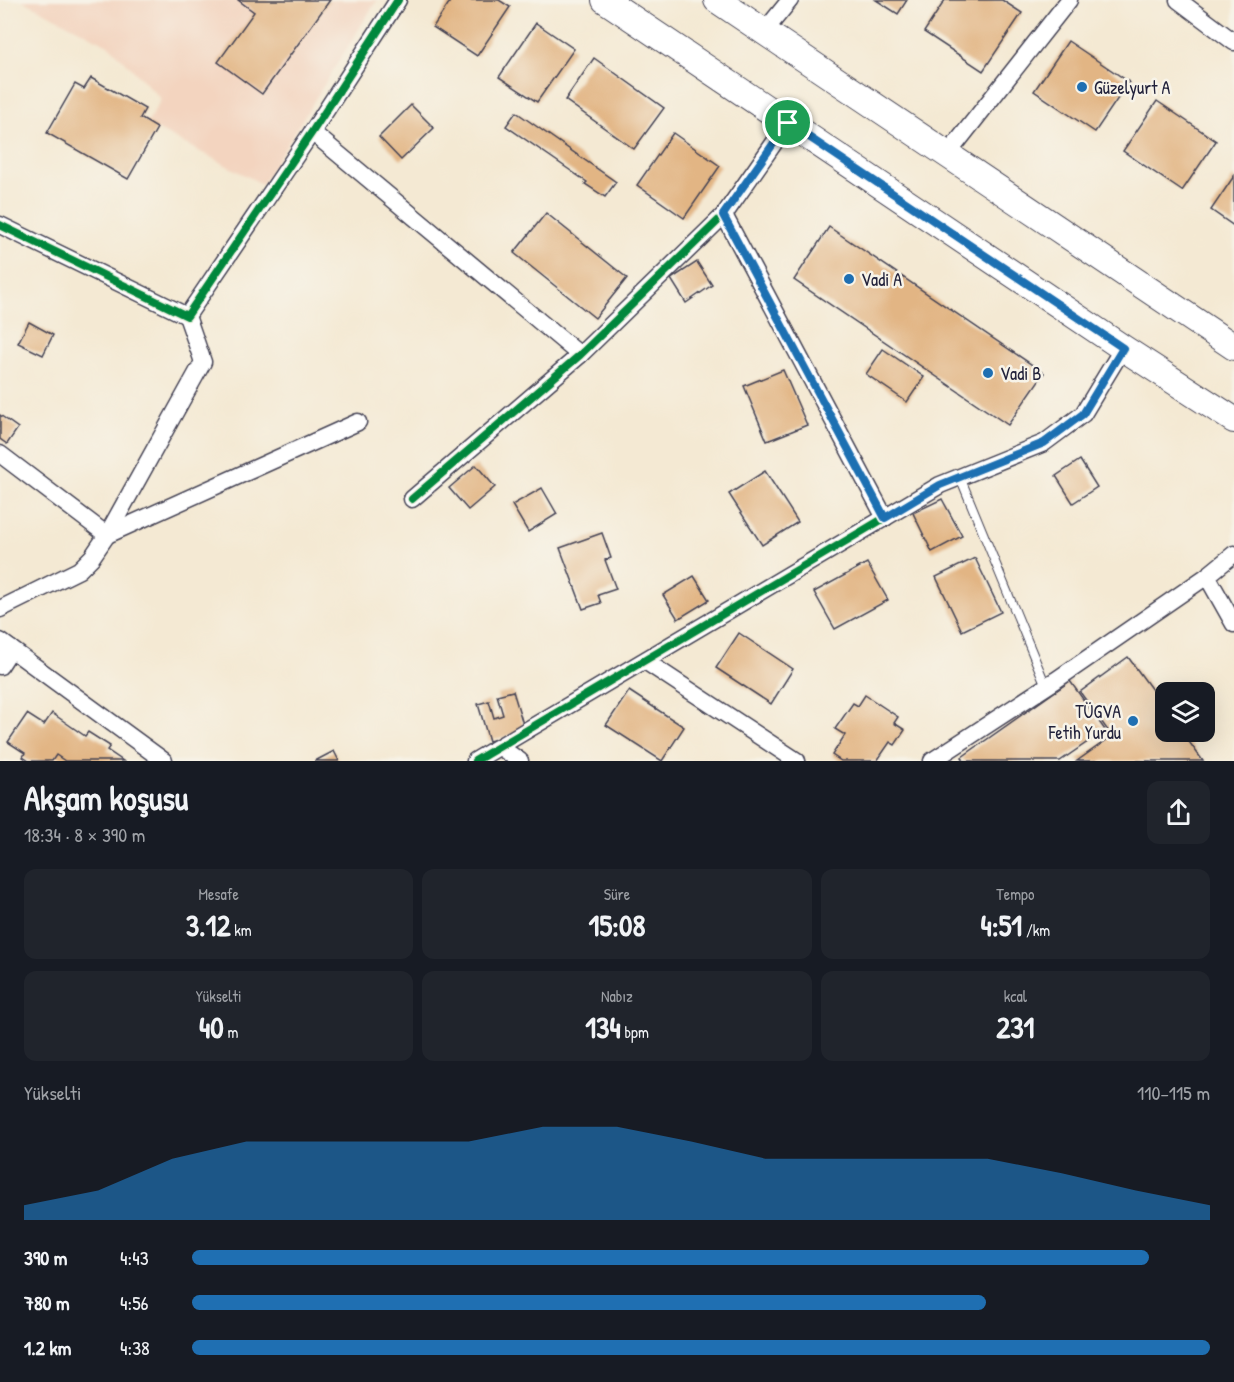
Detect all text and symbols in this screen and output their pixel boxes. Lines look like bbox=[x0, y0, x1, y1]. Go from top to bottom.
place label: Güzelyurt A bbox=[1094, 75, 1171, 100]
marker: Güzelyurt A bbox=[1075, 80, 1089, 94]
pin bbox=[762, 97, 813, 148]
icon: arrive bbox=[771, 106, 804, 139]
place label: Vadi A bbox=[861, 267, 902, 292]
marker: Vadi A bbox=[842, 272, 856, 286]
place label: Vadi B bbox=[1000, 361, 1042, 386]
marker: Vadi B bbox=[981, 366, 995, 380]
map controls bbox=[1155, 682, 1215, 742]
button: layers bbox=[1155, 682, 1215, 742]
place label: TÜGVA Fetih Yurdu bbox=[1048, 699, 1121, 745]
marker: TÜGVA Fetih Yurdu bbox=[1126, 714, 1140, 728]
text: Akşam koşusu bbox=[24, 776, 188, 820]
button: share bbox=[1147, 781, 1210, 844]
text: 18:34 · 8 × 390 m bbox=[24, 821, 145, 848]
text: Mesafe bbox=[198, 883, 239, 905]
text: Süre bbox=[604, 883, 630, 905]
text: Tempo bbox=[996, 883, 1034, 905]
text: 3.12 bbox=[186, 905, 230, 945]
text: 15:08 bbox=[589, 905, 645, 945]
text: 4:51 bbox=[980, 905, 1022, 945]
text: km bbox=[230, 919, 252, 941]
text: /km bbox=[1022, 919, 1050, 941]
text: Yükselti bbox=[196, 985, 242, 1007]
text: Nabız bbox=[601, 985, 633, 1007]
text: kcal bbox=[1004, 985, 1027, 1007]
text: 40 bbox=[199, 1007, 224, 1047]
text: 134 bbox=[585, 1007, 621, 1047]
text: 231 bbox=[996, 1007, 1035, 1047]
text: m bbox=[224, 1021, 238, 1043]
text: bpm bbox=[621, 1021, 649, 1043]
text: Yükselti bbox=[24, 1079, 81, 1106]
text: 110–115 m bbox=[1137, 1079, 1210, 1106]
text: 390 m bbox=[24, 1244, 67, 1271]
text: 4:43 bbox=[120, 1244, 149, 1271]
text: 780 m bbox=[24, 1289, 70, 1316]
text: 4:56 bbox=[120, 1289, 149, 1316]
text: 1.2 km bbox=[24, 1334, 71, 1361]
text: 4:38 bbox=[120, 1334, 150, 1361]

